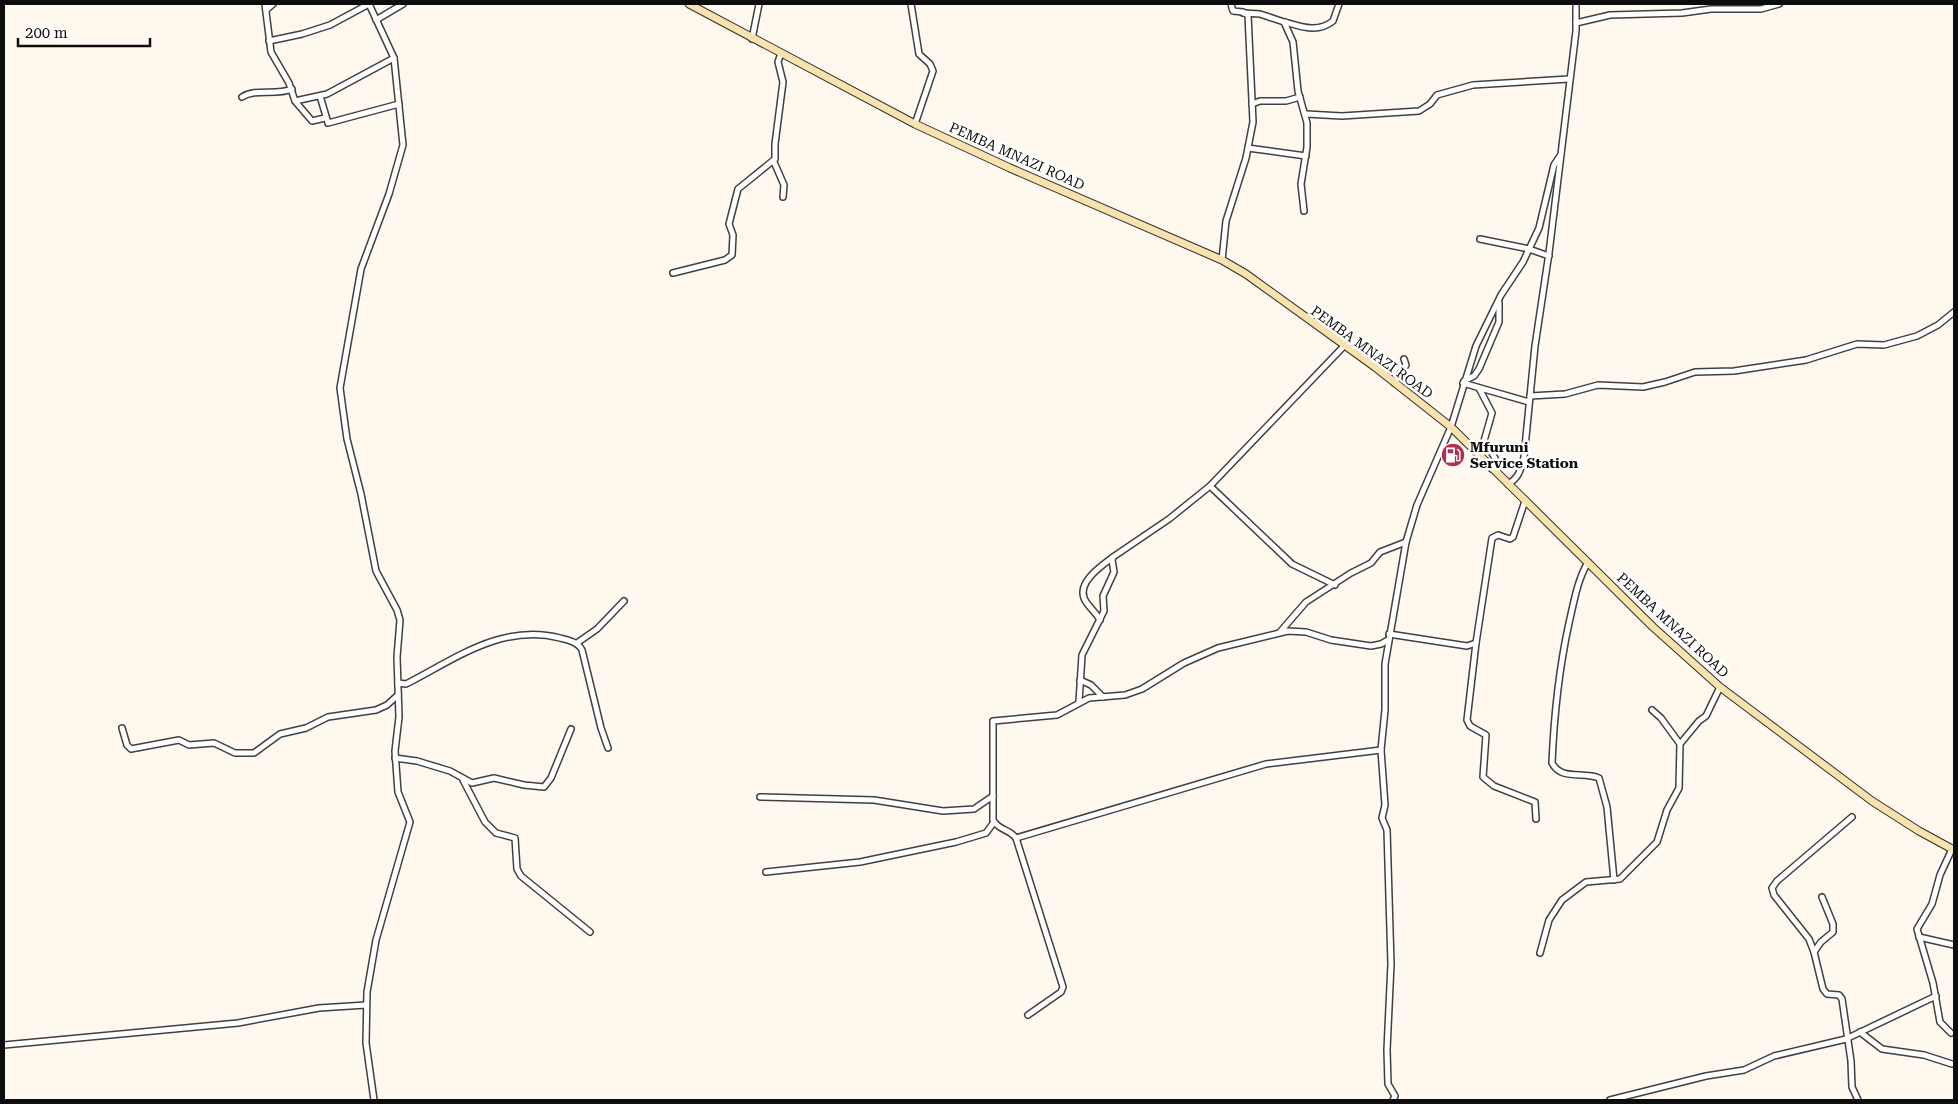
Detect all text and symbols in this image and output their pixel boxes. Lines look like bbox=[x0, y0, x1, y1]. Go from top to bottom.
scale bar bbox=[18, 15, 150, 47]
text: 200 m bbox=[25, 24, 68, 42]
street label: PEMBA MNAZI ROAD bbox=[947, 119, 1087, 193]
street label: PEMBA MNAZI ROAD bbox=[1308, 302, 1436, 402]
place label: Mfuruni Service Station bbox=[1470, 439, 1579, 471]
fuel station icon: Mfuruni Service Station bbox=[1440, 442, 1466, 468]
street label: PEMBA MNAZI ROAD bbox=[1614, 569, 1732, 681]

